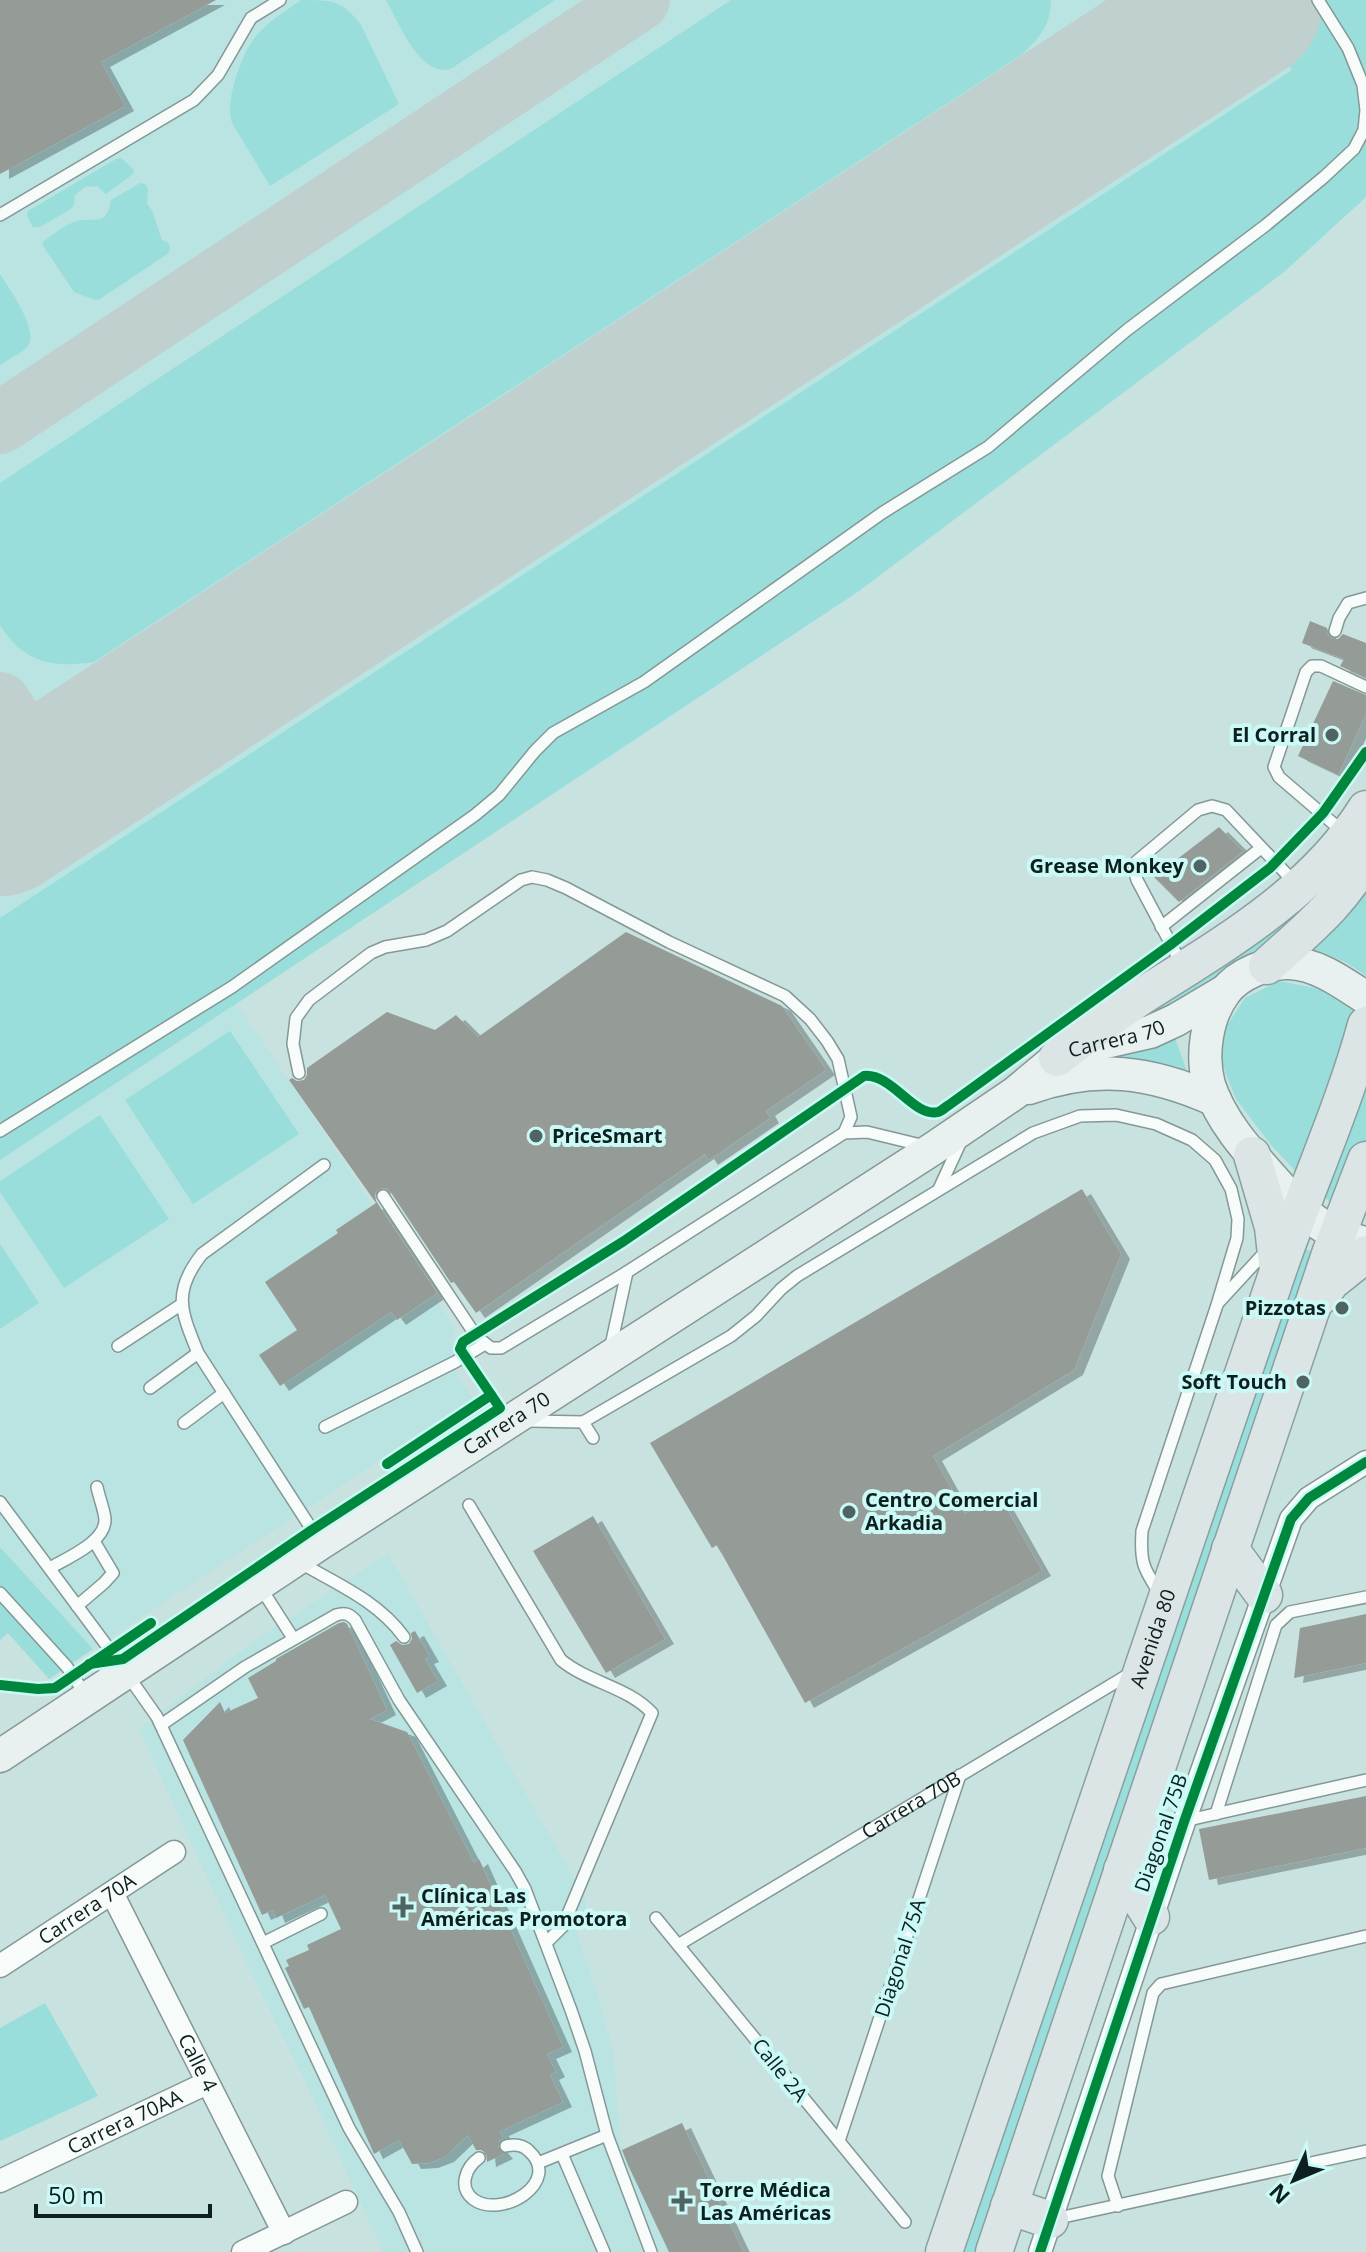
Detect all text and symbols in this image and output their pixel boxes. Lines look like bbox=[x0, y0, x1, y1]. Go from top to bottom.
place label: El Corral bbox=[1232, 721, 1316, 748]
marker: El Corral bbox=[1323, 726, 1341, 744]
place label: Grease Monkey bbox=[1030, 852, 1185, 879]
marker: Grease Monkey bbox=[1191, 857, 1209, 875]
street label: Carrera 70 bbox=[1065, 1013, 1169, 1063]
place label: PriceSmart bbox=[552, 1122, 663, 1149]
marker: PriceSmart bbox=[527, 1127, 545, 1145]
place label: Pizzotas bbox=[1245, 1294, 1326, 1321]
marker: Pizzotas bbox=[1333, 1299, 1351, 1317]
place label: Soft Touch bbox=[1181, 1368, 1287, 1395]
marker: Soft Touch bbox=[1294, 1373, 1312, 1391]
street label: Carrera 70 bbox=[457, 1385, 555, 1461]
place label: Centro Comercial Arkadia bbox=[865, 1486, 1038, 1536]
marker: Centro Comercial Arkadia bbox=[840, 1503, 858, 1521]
street label: Avenida 80 bbox=[1123, 1585, 1182, 1691]
street label: Carrera 70B bbox=[856, 1764, 966, 1845]
street label: Diagonal 75B bbox=[1128, 1770, 1193, 1895]
street label: Carrera 70A bbox=[33, 1867, 141, 1950]
place label: Clínica Las Américas Promotora bbox=[421, 1882, 627, 1932]
street label: Diagonal 75A bbox=[868, 1895, 931, 2020]
marker: Clínica Las Américas Promotora bbox=[392, 1896, 414, 1918]
street label: Calle 4 bbox=[172, 2029, 224, 2096]
street label: Calle 2A bbox=[747, 2032, 814, 2107]
street label: Carrera 70AA bbox=[63, 2083, 187, 2160]
north arrow bbox=[1254, 2140, 1334, 2220]
scale bar bbox=[36, 2168, 210, 2218]
place label: Torre Médica Las Américas bbox=[700, 2176, 831, 2226]
text: 50 m bbox=[48, 2178, 104, 2211]
text: N bbox=[1262, 2178, 1296, 2211]
marker: Torre Médica Las Américas bbox=[671, 2190, 693, 2212]

